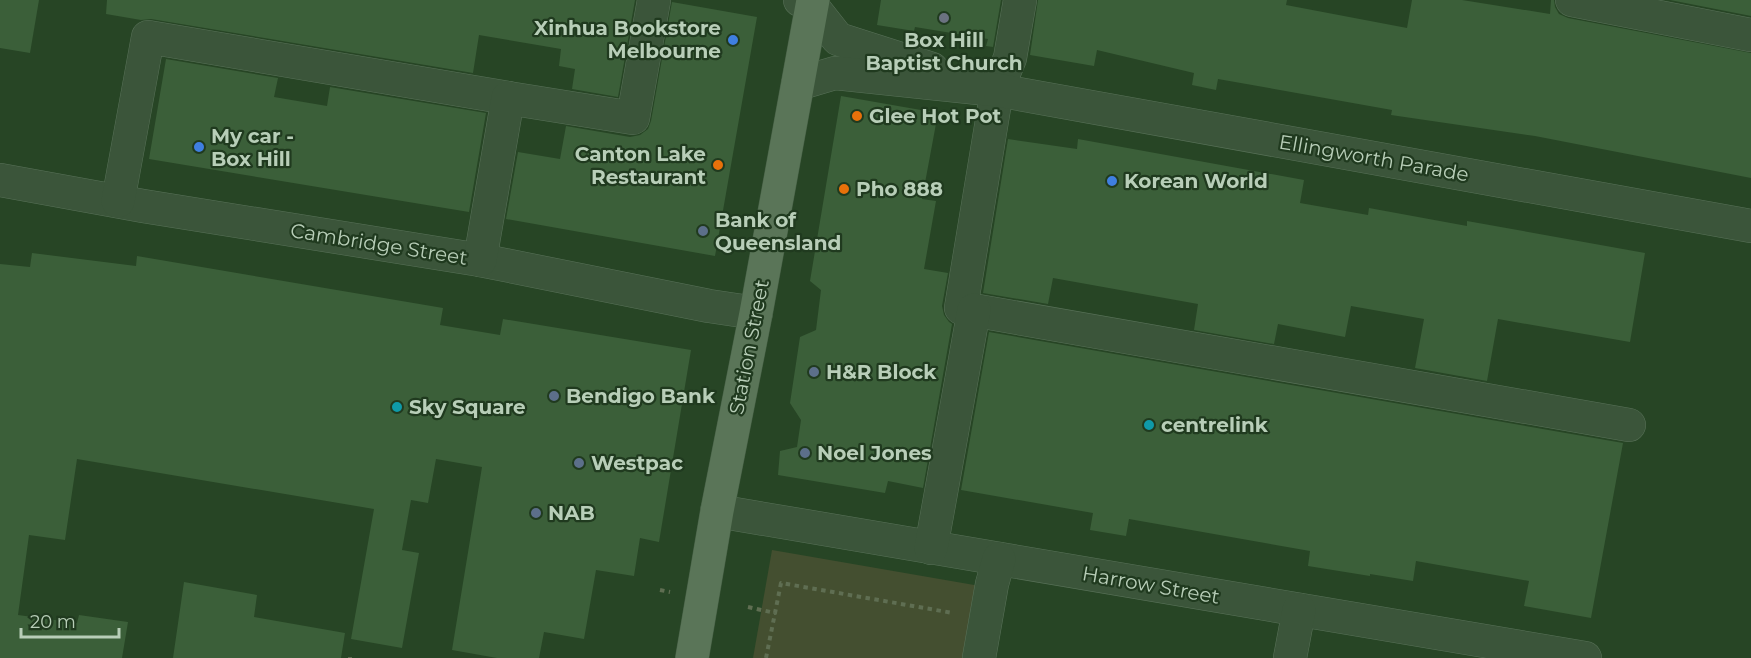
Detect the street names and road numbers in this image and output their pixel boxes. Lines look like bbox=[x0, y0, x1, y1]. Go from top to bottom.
street label: Ellingworth Parade bbox=[1277, 129, 1471, 187]
street label: Cambridge Street bbox=[289, 218, 469, 270]
street label: Station Street bbox=[724, 277, 774, 417]
street label: Harrow Street bbox=[1080, 561, 1222, 609]

